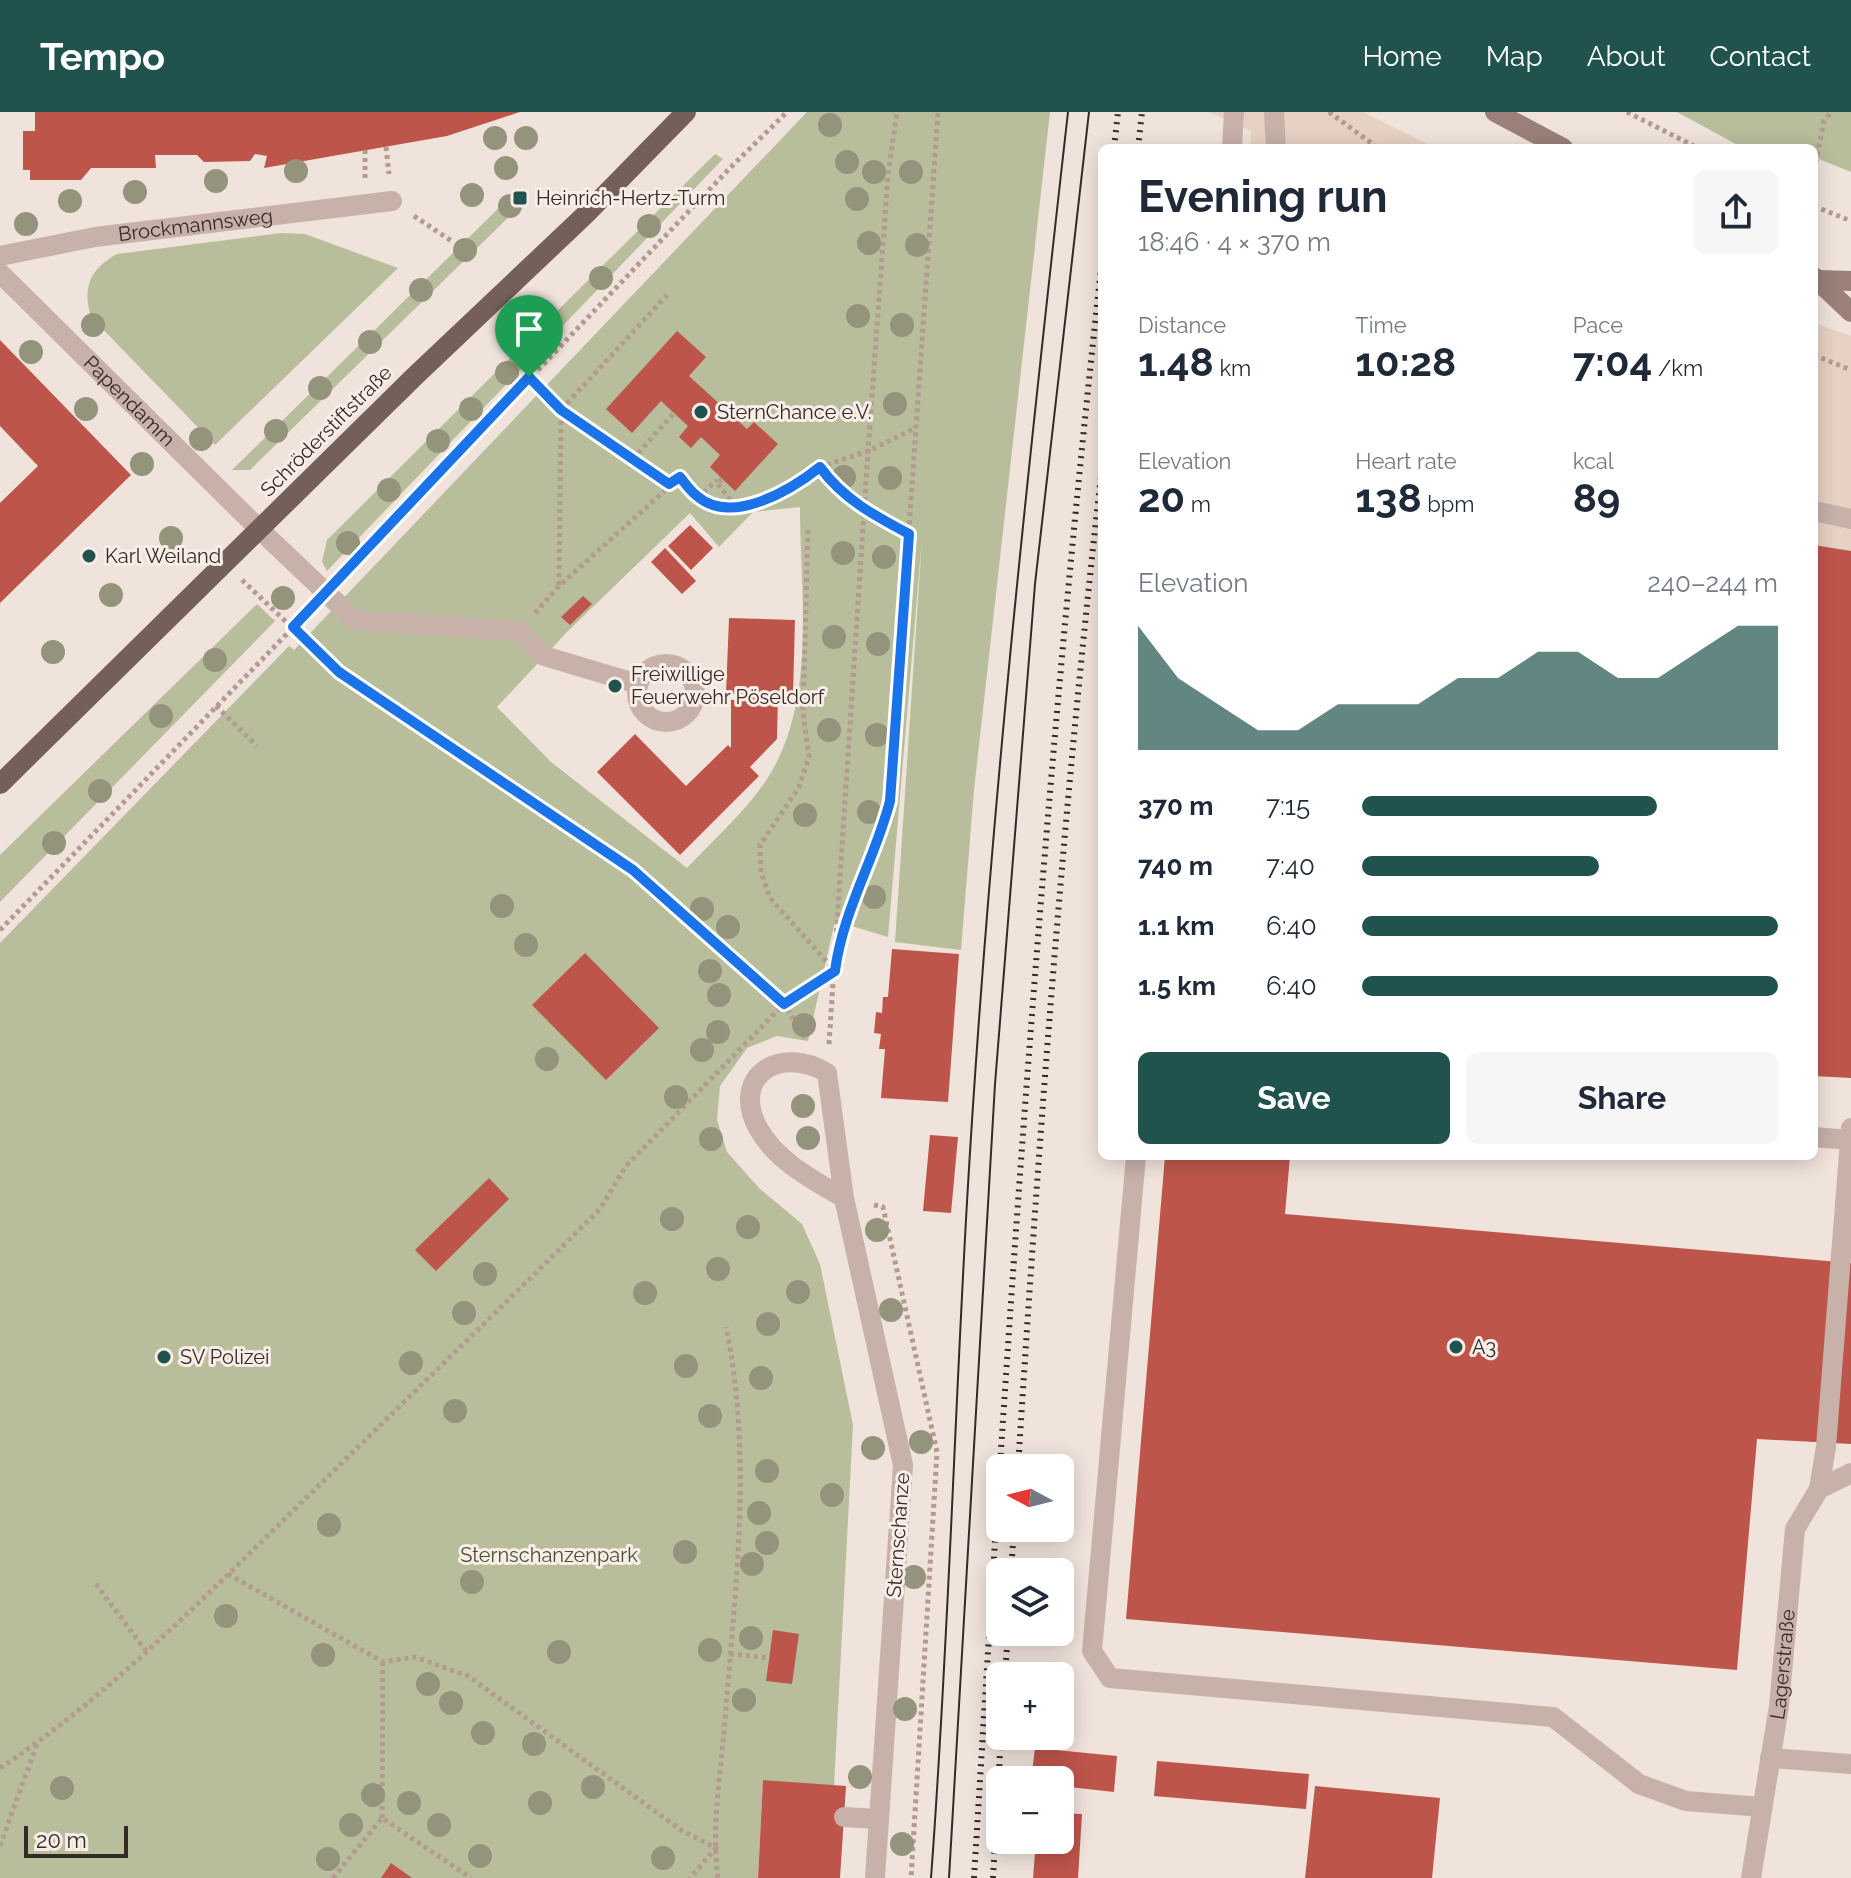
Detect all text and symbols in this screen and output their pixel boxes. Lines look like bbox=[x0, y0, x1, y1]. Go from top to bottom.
text: Tempo bbox=[40, 34, 165, 79]
text: Home bbox=[1362, 40, 1442, 73]
text: Map bbox=[1486, 40, 1543, 73]
text: About bbox=[1587, 40, 1666, 73]
text: Contact bbox=[1710, 40, 1811, 73]
button: share bbox=[1694, 170, 1778, 254]
text: Evening run bbox=[1138, 171, 1387, 222]
place label: Heinrich-Hertz-Turm bbox=[536, 186, 725, 210]
marker: Heinrich-Hertz-Turm bbox=[511, 189, 529, 207]
street label: Brockmannsweg bbox=[117, 204, 274, 246]
text: 18:46 · 4 × 370 m bbox=[1138, 227, 1331, 257]
pin bbox=[495, 295, 563, 377]
icon: arrive bbox=[507, 307, 551, 351]
text: Distance bbox=[1138, 312, 1226, 338]
text: Time bbox=[1355, 312, 1407, 338]
text: Pace bbox=[1573, 312, 1623, 338]
text: 1.48 bbox=[1138, 338, 1214, 385]
text: 10:28 bbox=[1355, 338, 1456, 385]
text: 7:04 bbox=[1573, 338, 1652, 385]
street label: Papendamm bbox=[79, 351, 180, 451]
text: km bbox=[1214, 355, 1251, 381]
text: /km bbox=[1652, 355, 1703, 381]
street label: Schröderstiftstraße bbox=[255, 360, 397, 502]
place label: SternChance e.V. bbox=[717, 400, 871, 424]
marker: SternChance e.V. bbox=[692, 403, 710, 421]
text: Elevation bbox=[1138, 448, 1231, 474]
text: Heart rate bbox=[1355, 448, 1457, 474]
text: kcal bbox=[1573, 448, 1614, 474]
text: 20 bbox=[1138, 474, 1185, 521]
text: 138 bbox=[1355, 474, 1422, 521]
text: 89 bbox=[1573, 474, 1620, 521]
text: m bbox=[1185, 491, 1211, 517]
text: bpm bbox=[1422, 491, 1475, 517]
place label: Karl Weiland bbox=[105, 544, 221, 568]
marker: Karl Weiland bbox=[80, 547, 98, 565]
text: Elevation bbox=[1138, 568, 1248, 598]
text: 240–244 m bbox=[1647, 568, 1778, 598]
place label: Freiwillige Feuerwehr Pöseldorf bbox=[631, 662, 826, 709]
marker: Freiwillige Feuerwehr Pöseldorf bbox=[606, 677, 624, 695]
text: 370 m bbox=[1138, 791, 1214, 821]
text: 7:15 bbox=[1266, 791, 1310, 821]
text: 740 m bbox=[1138, 851, 1213, 881]
text: 7:40 bbox=[1266, 851, 1315, 881]
text: 1.1 km bbox=[1138, 911, 1215, 941]
text: 6:40 bbox=[1266, 911, 1317, 941]
text: 1.5 km bbox=[1138, 971, 1216, 1001]
text: 6:40 bbox=[1266, 971, 1317, 1001]
button: Save bbox=[1138, 1052, 1450, 1144]
button: Share bbox=[1466, 1052, 1778, 1144]
place label: A3 bbox=[1472, 1335, 1496, 1359]
marker: A3 bbox=[1447, 1338, 1465, 1356]
place label: SV Polizei bbox=[180, 1345, 269, 1369]
marker: SV Polizei bbox=[155, 1348, 173, 1366]
north arrow bbox=[986, 1454, 1074, 1542]
map controls bbox=[986, 1454, 1074, 1854]
street label: Sternschanze bbox=[882, 1471, 914, 1598]
park label: Sternschanzenpark bbox=[460, 1543, 638, 1567]
button: layers bbox=[986, 1558, 1074, 1646]
street label: Lagerstraße bbox=[1765, 1608, 1800, 1721]
button: + bbox=[986, 1662, 1074, 1750]
button: − bbox=[986, 1766, 1074, 1854]
scale bar bbox=[24, 1822, 128, 1858]
text: 20 m bbox=[36, 1827, 87, 1853]

